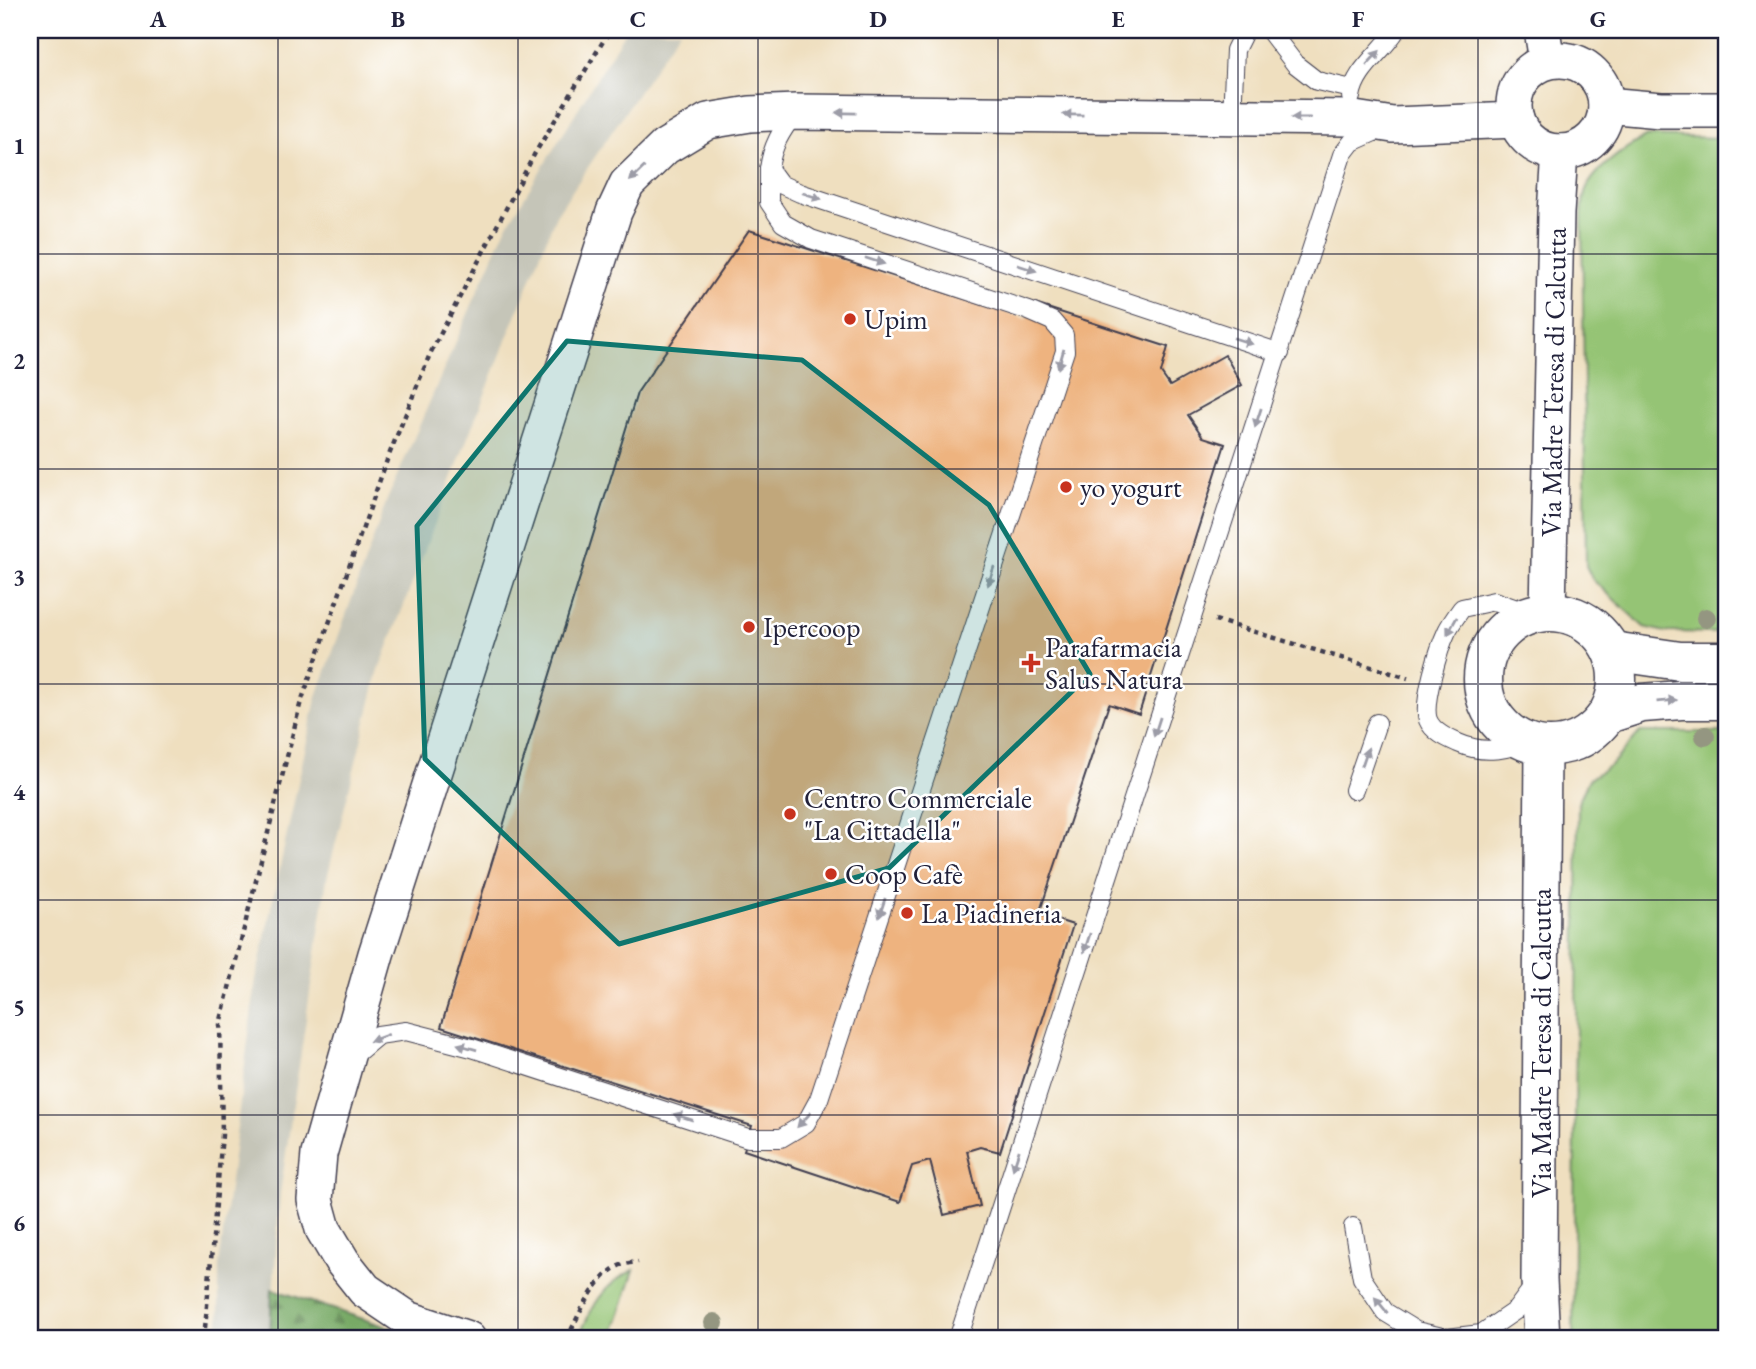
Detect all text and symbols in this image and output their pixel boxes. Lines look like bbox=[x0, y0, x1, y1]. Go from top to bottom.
text: A bbox=[149, 4, 167, 34]
text: B bbox=[391, 4, 405, 34]
text: C bbox=[630, 4, 646, 34]
text: D bbox=[869, 4, 887, 34]
text: E bbox=[1111, 4, 1125, 34]
text: F bbox=[1352, 4, 1365, 34]
text: G bbox=[1590, 4, 1606, 34]
one-way arrow bbox=[1364, 50, 1380, 67]
one-way arrow bbox=[835, 107, 857, 119]
one-way arrow bbox=[1062, 109, 1084, 121]
one-way arrow bbox=[1290, 112, 1312, 124]
text: 1 bbox=[13, 131, 25, 161]
one-way arrow bbox=[629, 166, 646, 182]
one-way arrow bbox=[801, 192, 822, 202]
street label: Via Madre Teresa di Calcutta bbox=[1532, 226, 1574, 537]
one-way arrow bbox=[865, 257, 886, 267]
one-way arrow bbox=[1017, 263, 1038, 274]
place label: Upim bbox=[864, 301, 928, 337]
marker: Upim bbox=[842, 311, 858, 327]
one-way arrow bbox=[1233, 336, 1254, 347]
text: 2 bbox=[13, 346, 25, 376]
one-way arrow bbox=[1056, 349, 1066, 370]
one-way arrow bbox=[1253, 407, 1263, 428]
place label: yo yogurt bbox=[1080, 469, 1182, 505]
marker: yo yogurt bbox=[1058, 479, 1074, 495]
text: 3 bbox=[13, 562, 25, 592]
one-way arrow bbox=[985, 565, 996, 586]
place label: Ipercoop bbox=[763, 609, 860, 645]
one-way arrow bbox=[1446, 616, 1458, 636]
marker: Ipercoop bbox=[741, 619, 757, 635]
place label: Parafarmacia Salus Natura bbox=[1045, 629, 1184, 697]
marker: Parafarmacia Salus Natura bbox=[1023, 655, 1039, 671]
one-way arrow bbox=[1656, 695, 1678, 706]
one-way arrow bbox=[1152, 717, 1162, 738]
one-way arrow bbox=[1360, 746, 1371, 767]
text: 4 bbox=[13, 777, 26, 807]
place label: Centro Commerciale "La Cittadella" bbox=[804, 780, 1032, 848]
marker: Centro Commerciale "La Cittadella" bbox=[782, 806, 798, 822]
place label: Coop Cafè bbox=[845, 856, 963, 892]
marker: Coop Cafè bbox=[823, 866, 839, 882]
street label: Via Madre Teresa di Calcutta bbox=[1523, 887, 1559, 1198]
place label: La Piadineria bbox=[921, 895, 1063, 931]
one-way arrow bbox=[876, 898, 886, 919]
marker: La Piadineria bbox=[899, 905, 915, 921]
one-way arrow bbox=[1081, 933, 1092, 954]
text: 5 bbox=[13, 992, 25, 1022]
one-way arrow bbox=[368, 1033, 389, 1044]
one-way arrow bbox=[456, 1041, 477, 1051]
one-way arrow bbox=[672, 1111, 693, 1122]
one-way arrow bbox=[796, 1112, 812, 1129]
one-way arrow bbox=[1010, 1149, 1021, 1170]
text: 6 bbox=[13, 1208, 25, 1238]
one-way arrow bbox=[1374, 1296, 1389, 1314]

